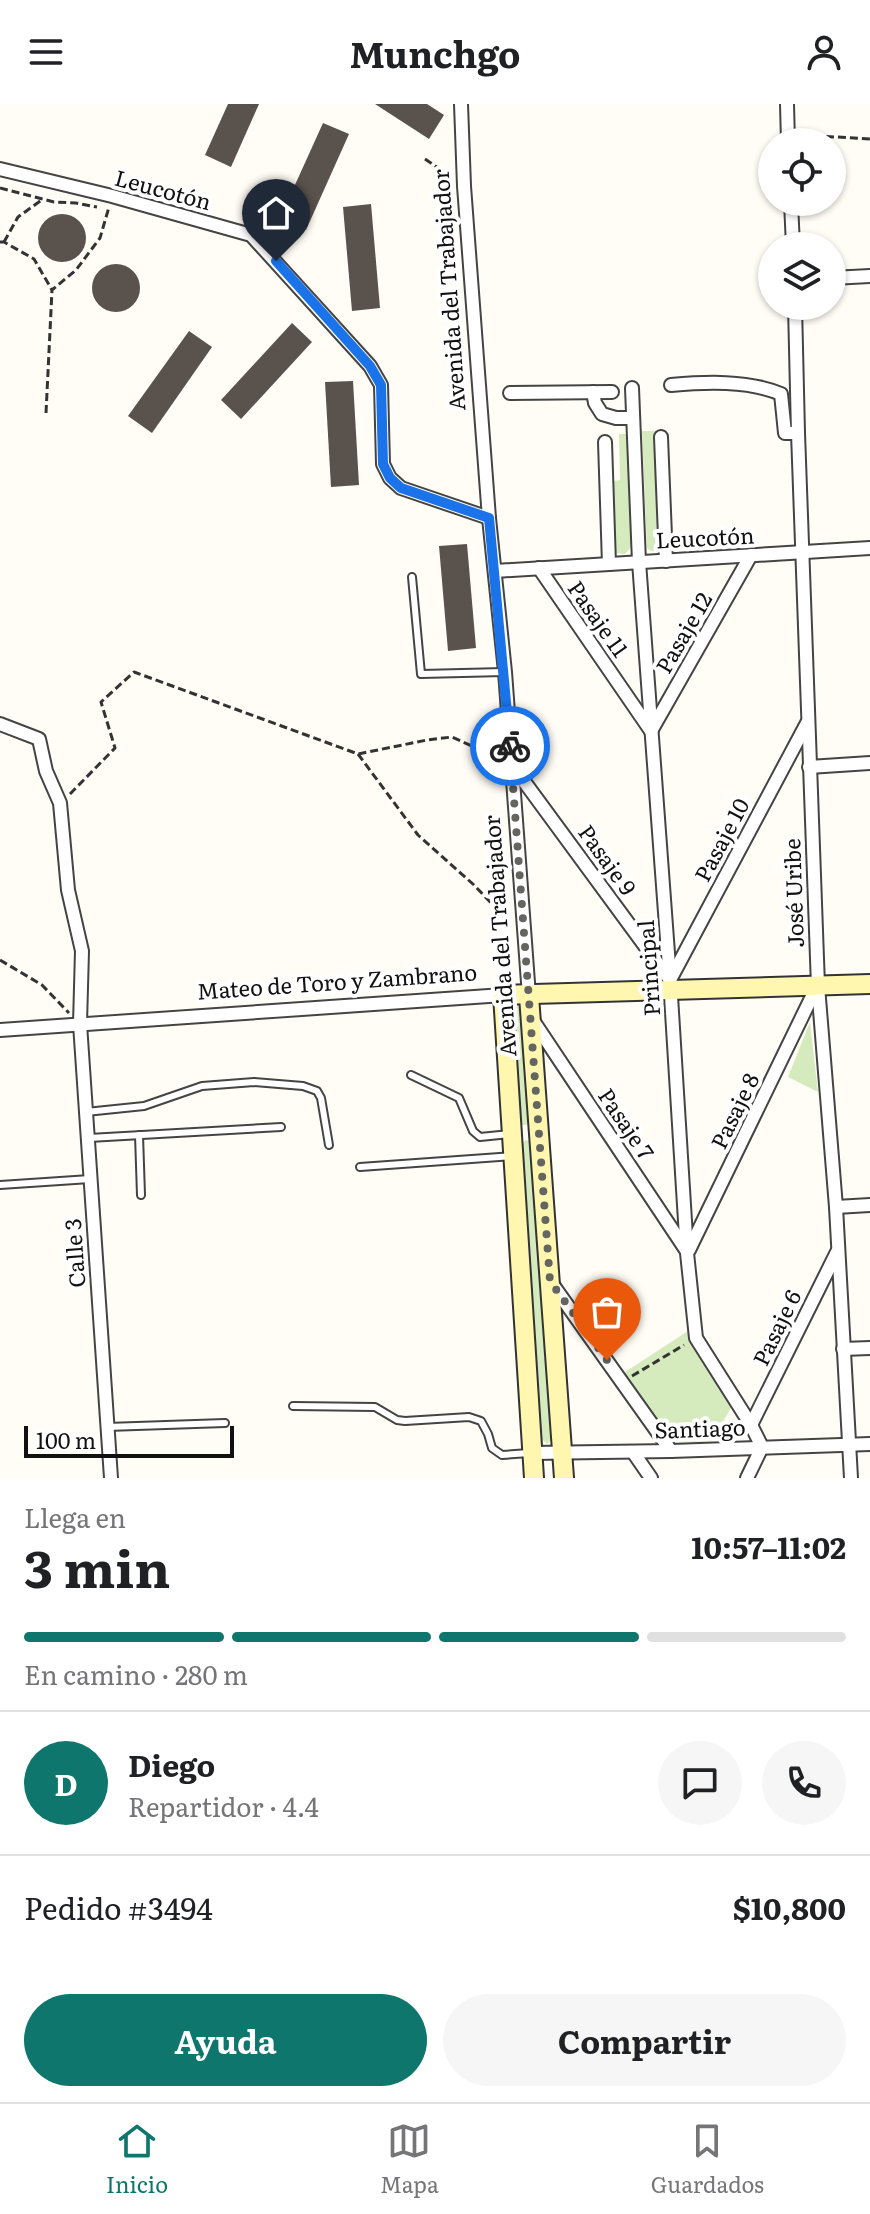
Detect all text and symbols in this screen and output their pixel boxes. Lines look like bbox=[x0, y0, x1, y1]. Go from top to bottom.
text: Munchgo bbox=[349, 26, 521, 79]
icon: menu bbox=[24, 30, 68, 74]
icon: person bbox=[802, 30, 846, 74]
map controls bbox=[758, 128, 846, 320]
button: locate bbox=[758, 128, 846, 216]
street label: Leucotón bbox=[111, 160, 215, 217]
street label: Avenida del Trabajador bbox=[423, 168, 472, 412]
pin bbox=[242, 179, 310, 261]
icon: home bbox=[254, 191, 298, 235]
button: layers bbox=[758, 232, 846, 320]
street label: Leucotón bbox=[655, 517, 755, 556]
street label: Pasaje 11 bbox=[561, 573, 638, 663]
street label: Pasaje 12 bbox=[646, 585, 719, 679]
courier bbox=[470, 706, 550, 786]
icon: bike bbox=[488, 724, 532, 768]
street label: Pasaje 10 bbox=[685, 792, 757, 887]
street label: Avenida del Trabajador bbox=[474, 814, 523, 1058]
street label: Pasaje 9 bbox=[571, 817, 645, 901]
street label: José Uribe bbox=[774, 838, 811, 948]
street label: Principal bbox=[628, 919, 667, 1017]
street label: Mateo de Toro y Zambrano bbox=[196, 954, 478, 1007]
street label: Pasaje 8 bbox=[701, 1067, 766, 1154]
street label: Pasaje 7 bbox=[591, 1081, 663, 1166]
street label: Calle 3 bbox=[55, 1217, 92, 1289]
pin bbox=[573, 1278, 641, 1360]
street label: Pasaje 6 bbox=[743, 1284, 808, 1371]
icon: bag bbox=[585, 1290, 629, 1334]
street label: Santiago bbox=[654, 1409, 746, 1446]
scale bar bbox=[24, 1422, 234, 1458]
text: 100 m bbox=[36, 1423, 96, 1456]
text: Llega en bbox=[24, 1497, 126, 1536]
text: 10:57–11:02 bbox=[691, 1524, 846, 1568]
text: 3 min bbox=[24, 1527, 170, 1604]
text: En camino · 280 m bbox=[24, 1654, 248, 1693]
button: chat bbox=[658, 1741, 742, 1825]
button: phone bbox=[762, 1741, 846, 1825]
text: Diego bbox=[128, 1742, 215, 1786]
text: D bbox=[54, 1761, 78, 1805]
text: Repartidor · 4.4 bbox=[128, 1786, 319, 1825]
text: Pedido #3494 bbox=[24, 1885, 213, 1929]
text: $10,800 bbox=[733, 1885, 846, 1929]
button: Ayuda bbox=[24, 1994, 427, 2086]
button: Compartir bbox=[443, 1994, 846, 2086]
tab: Inicio bbox=[106, 2119, 168, 2200]
tab: Mapa bbox=[380, 2119, 439, 2200]
tab: Guardados bbox=[651, 2119, 764, 2200]

